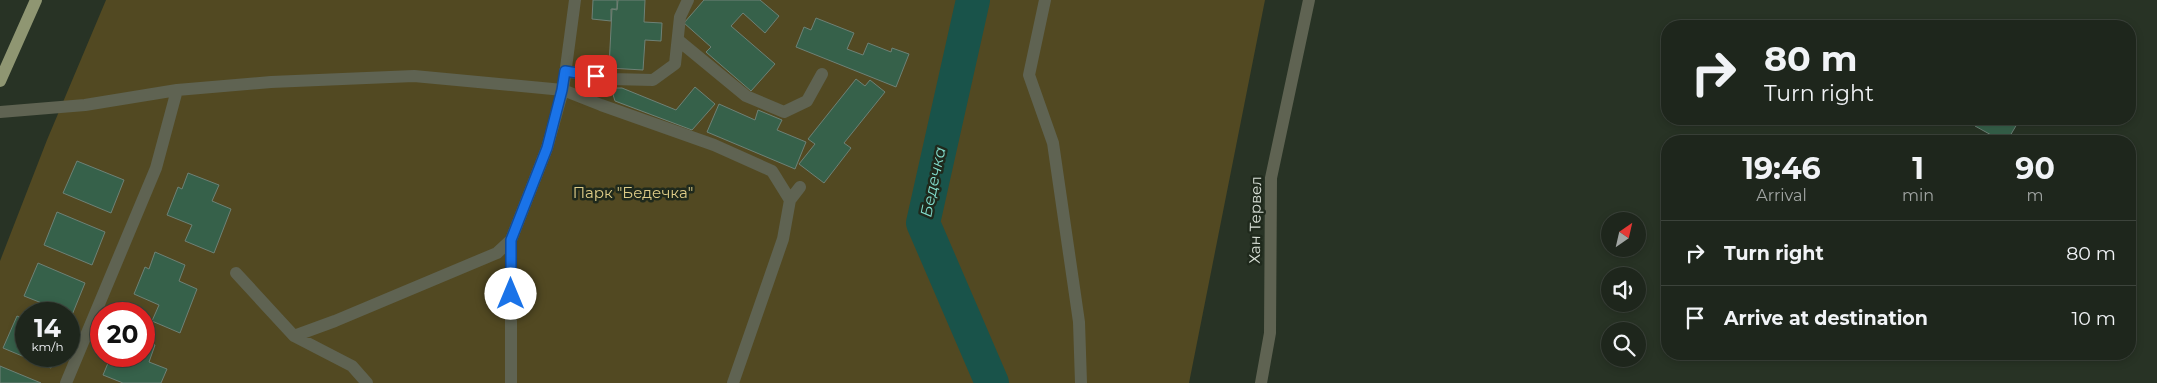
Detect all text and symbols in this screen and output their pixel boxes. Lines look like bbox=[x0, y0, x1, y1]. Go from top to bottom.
text: 80 m bbox=[1764, 37, 1858, 80]
icon: right bbox=[1681, 40, 1746, 105]
pin bbox=[575, 55, 617, 97]
icon: arrive bbox=[582, 62, 610, 90]
text: Turn right bbox=[1764, 80, 1874, 107]
water label: Бедечка bbox=[916, 145, 950, 219]
text: 19:46 bbox=[1742, 150, 1821, 187]
text: 1 bbox=[1912, 150, 1924, 187]
text: 90 bbox=[2015, 150, 2055, 187]
street label: Хан Тервел bbox=[1245, 176, 1265, 264]
park label: Парк "Бедечка" bbox=[573, 183, 693, 202]
text: Arrival bbox=[1756, 186, 1807, 205]
text: min bbox=[1902, 186, 1934, 205]
text: m bbox=[2027, 186, 2044, 205]
north arrow bbox=[1601, 212, 1646, 258]
map controls bbox=[1601, 212, 1646, 367]
icon: right bbox=[1681, 239, 1709, 267]
text: Turn right bbox=[1724, 242, 1824, 265]
text: 80 m bbox=[2066, 242, 2116, 265]
position arrow bbox=[484, 267, 536, 319]
button: sound bbox=[1601, 267, 1646, 312]
speed limit sign: 20 bbox=[90, 302, 155, 367]
icon: arrive bbox=[1681, 304, 1709, 332]
text: Arrive at destination bbox=[1724, 307, 1928, 330]
text: 10 m bbox=[2071, 307, 2116, 330]
text: 14 bbox=[34, 313, 61, 343]
button: search bbox=[1601, 322, 1646, 367]
text: km/h bbox=[31, 339, 64, 354]

